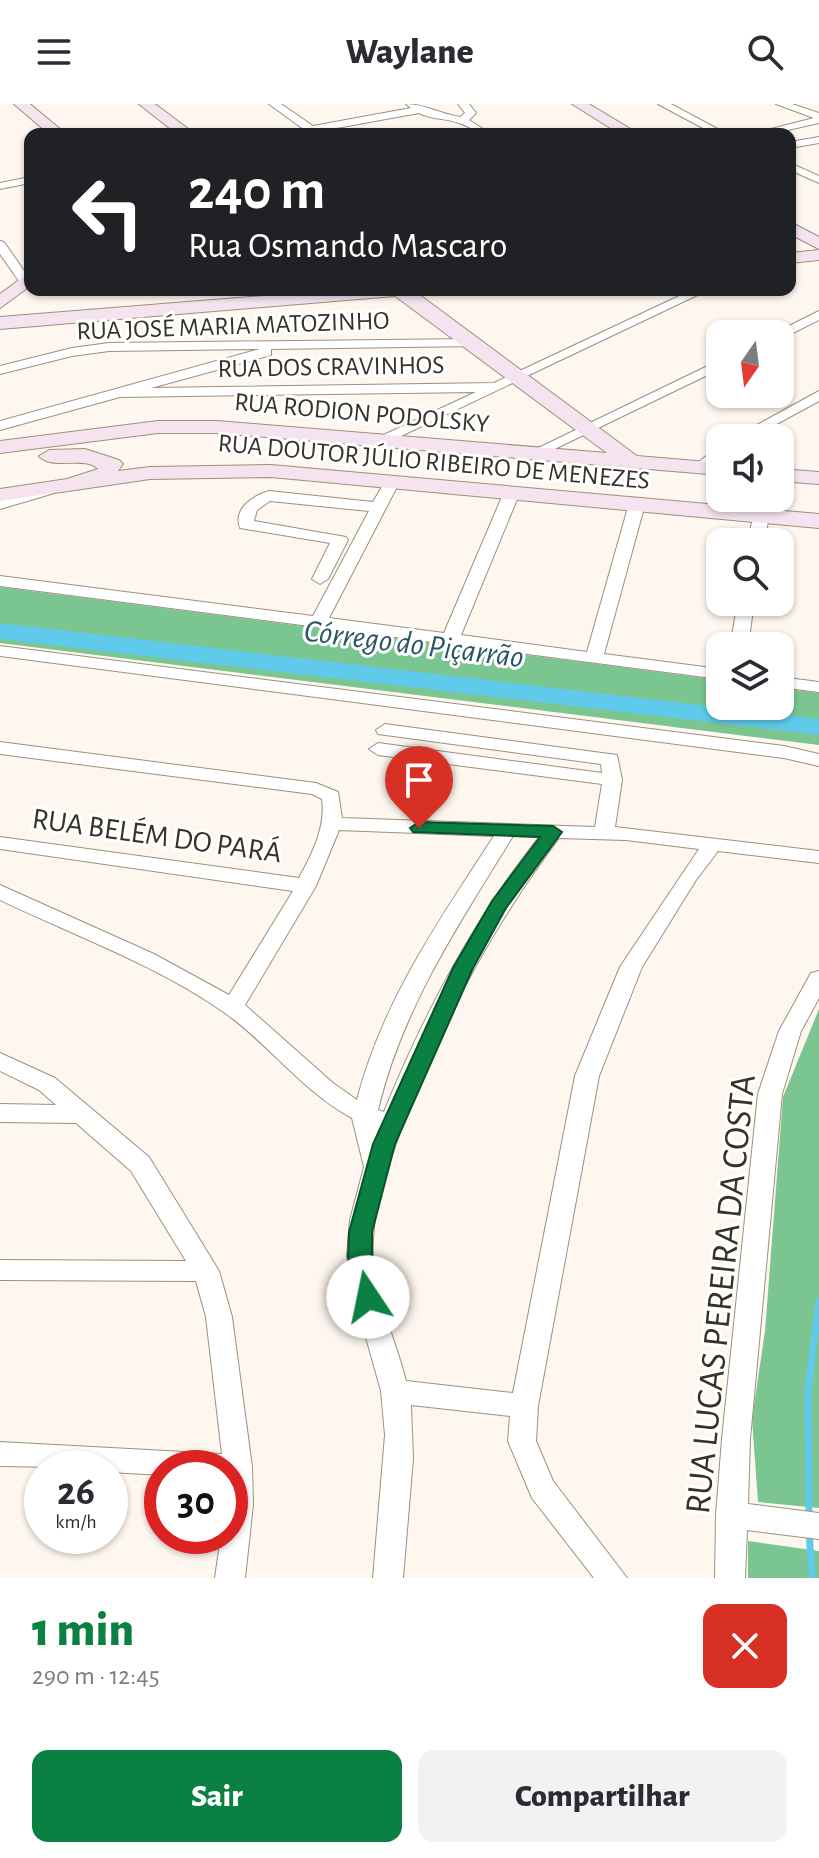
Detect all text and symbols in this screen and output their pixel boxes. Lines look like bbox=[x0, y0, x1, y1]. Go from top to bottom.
icon: menu bbox=[32, 30, 76, 74]
icon: search bbox=[743, 30, 787, 74]
text: Waylane bbox=[345, 34, 474, 70]
icon: left bbox=[56, 160, 160, 264]
text: 240 m bbox=[188, 163, 325, 219]
text: Rua Osmando Mascaro bbox=[188, 228, 507, 264]
street label: RUA JOSÉ MARIA MATOZINHO bbox=[76, 306, 390, 344]
north arrow bbox=[706, 320, 794, 408]
map controls bbox=[706, 320, 794, 720]
street label: RUA DOS CRAVINHOS bbox=[217, 352, 445, 382]
street label: RUA RODION PODOLSKY bbox=[233, 389, 491, 437]
button: sound bbox=[706, 424, 794, 512]
street label: RUA DOUTOR JÚLIO RIBEIRO DE MENEZES bbox=[217, 428, 651, 494]
button: search bbox=[706, 528, 794, 616]
water label: Córrego do Piçarrão bbox=[302, 615, 525, 673]
button: layers bbox=[706, 632, 794, 720]
pin bbox=[385, 746, 453, 828]
icon: arrive bbox=[397, 758, 441, 802]
street label: RUA BELÉM DO PARÁ bbox=[30, 802, 284, 868]
street label: RUA LUCAS PEREIRA DA COSTA bbox=[680, 1073, 762, 1516]
position arrow bbox=[326, 1255, 410, 1339]
speed limit sign: 30 bbox=[144, 1450, 248, 1554]
text: 26 bbox=[57, 1472, 95, 1512]
text: km/h bbox=[55, 1512, 97, 1532]
button: close bbox=[703, 1604, 787, 1688]
text: 1 min bbox=[32, 1607, 134, 1655]
text: 290 m · 12:45 bbox=[32, 1663, 160, 1689]
button: Sair bbox=[32, 1750, 402, 1842]
button: Compartilhar bbox=[418, 1750, 787, 1842]

